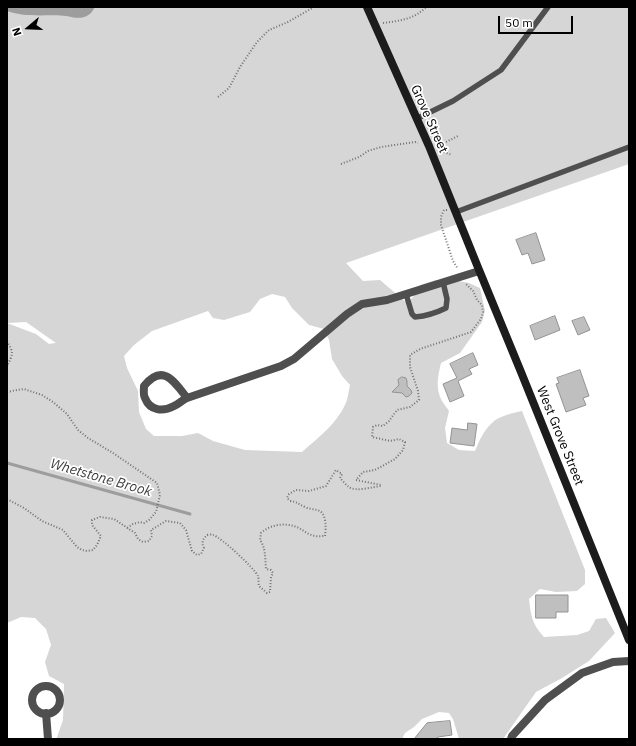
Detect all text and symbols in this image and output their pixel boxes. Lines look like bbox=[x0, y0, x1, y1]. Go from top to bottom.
north arrow bbox=[8, 8, 48, 48]
scale bar bbox=[500, 8, 575, 34]
text: 50 m bbox=[505, 15, 533, 30]
text: N bbox=[9, 26, 25, 38]
street label: Grove Street bbox=[407, 82, 451, 156]
street label: West Grove Street bbox=[533, 384, 587, 488]
water label: Whetstone Brook bbox=[48, 455, 154, 501]

